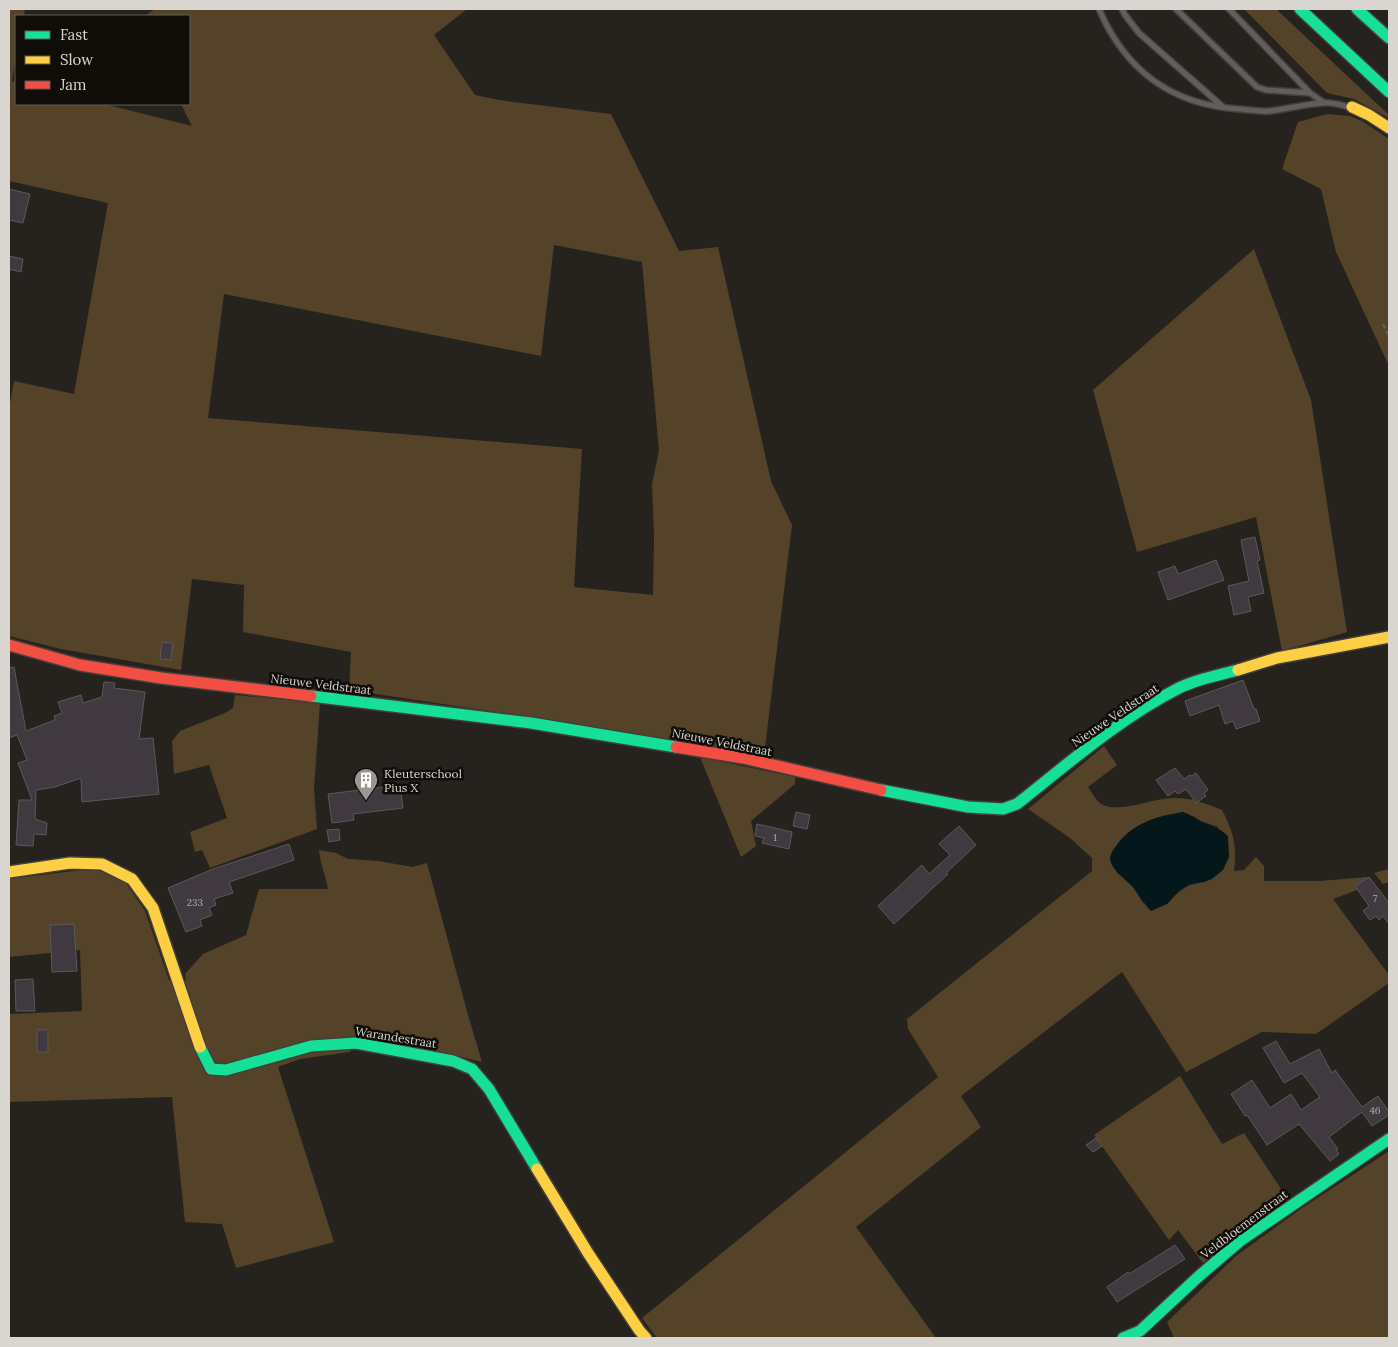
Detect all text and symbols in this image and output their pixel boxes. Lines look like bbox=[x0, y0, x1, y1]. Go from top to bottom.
legend bbox=[15, 15, 190, 105]
text: Fast bbox=[60, 25, 88, 44]
text: Slow bbox=[60, 50, 93, 69]
text: Jam bbox=[59, 75, 87, 94]
street label: Nieuwe Veldstraat bbox=[270, 670, 373, 698]
street label: Nieuwe Veldstraat bbox=[1069, 680, 1162, 750]
street label: Nieuwe Veldstraat bbox=[671, 725, 774, 759]
place label: Kleuterschool Pius X bbox=[384, 766, 462, 795]
building icon: Kleuterschool Pius X bbox=[353, 767, 379, 801]
house number: 1 bbox=[773, 831, 777, 844]
house number: 7 bbox=[1373, 892, 1378, 905]
house number: 233 bbox=[187, 896, 204, 909]
street label: Warandestraat bbox=[354, 1023, 438, 1051]
house number: 46 bbox=[1369, 1104, 1381, 1117]
street label: Veldbloemenstraat bbox=[1197, 1186, 1291, 1262]

